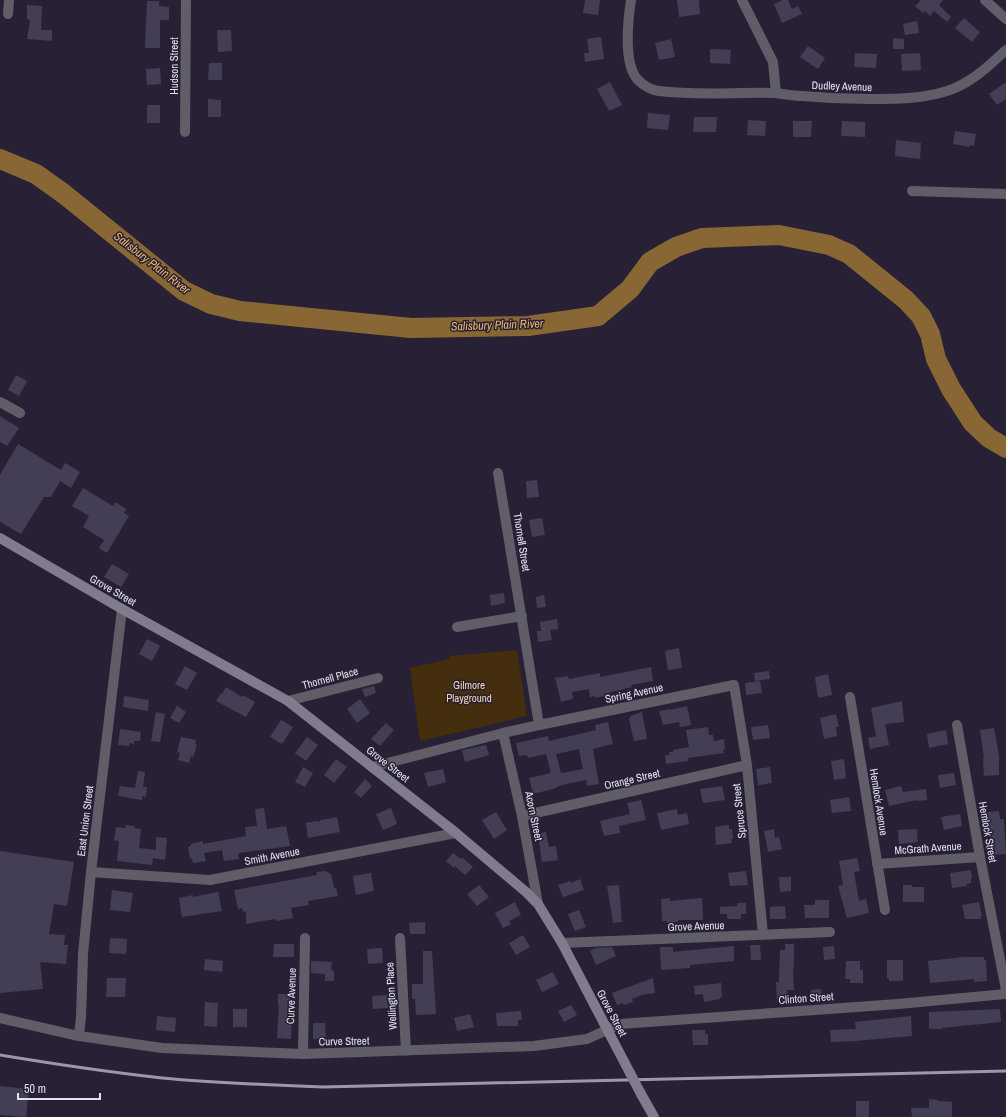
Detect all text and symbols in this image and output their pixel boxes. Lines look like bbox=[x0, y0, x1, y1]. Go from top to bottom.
street label: Hudson Street bbox=[167, 37, 181, 95]
street label: Dudley Avenue bbox=[812, 78, 872, 94]
water label: Salisbury Plain River bbox=[111, 228, 194, 298]
water label: Salisbury Plain River bbox=[451, 315, 544, 335]
street label: Thornell Street bbox=[510, 512, 534, 573]
street label: Grove Street bbox=[87, 571, 139, 609]
street label: Thornell Place bbox=[300, 664, 360, 692]
park label: Gilmore Playground bbox=[446, 678, 492, 705]
street label: Spring Avenue bbox=[604, 680, 664, 706]
street label: Grove Street bbox=[364, 743, 413, 786]
street label: Orange Street bbox=[603, 766, 662, 792]
street label: Hemlock Avenue bbox=[867, 768, 891, 836]
street label: Spruce Street bbox=[729, 782, 749, 839]
street label: East Union Street bbox=[74, 784, 96, 857]
street label: Acorn Street bbox=[522, 789, 546, 842]
street label: Hemlock Street bbox=[976, 800, 1000, 864]
street label: McGrath Avenue bbox=[894, 839, 962, 857]
street label: Smith Avenue bbox=[243, 844, 301, 868]
street label: Grove Avenue bbox=[667, 918, 725, 934]
street label: Wellington Place bbox=[382, 962, 400, 1030]
street label: Curve Avenue bbox=[283, 968, 299, 1024]
street label: Grove Street bbox=[594, 987, 630, 1039]
street label: Clinton Street bbox=[778, 989, 834, 1007]
street label: Curve Street bbox=[319, 1034, 370, 1048]
scale bar bbox=[18, 1075, 100, 1101]
text: 50 m bbox=[24, 1081, 46, 1097]

